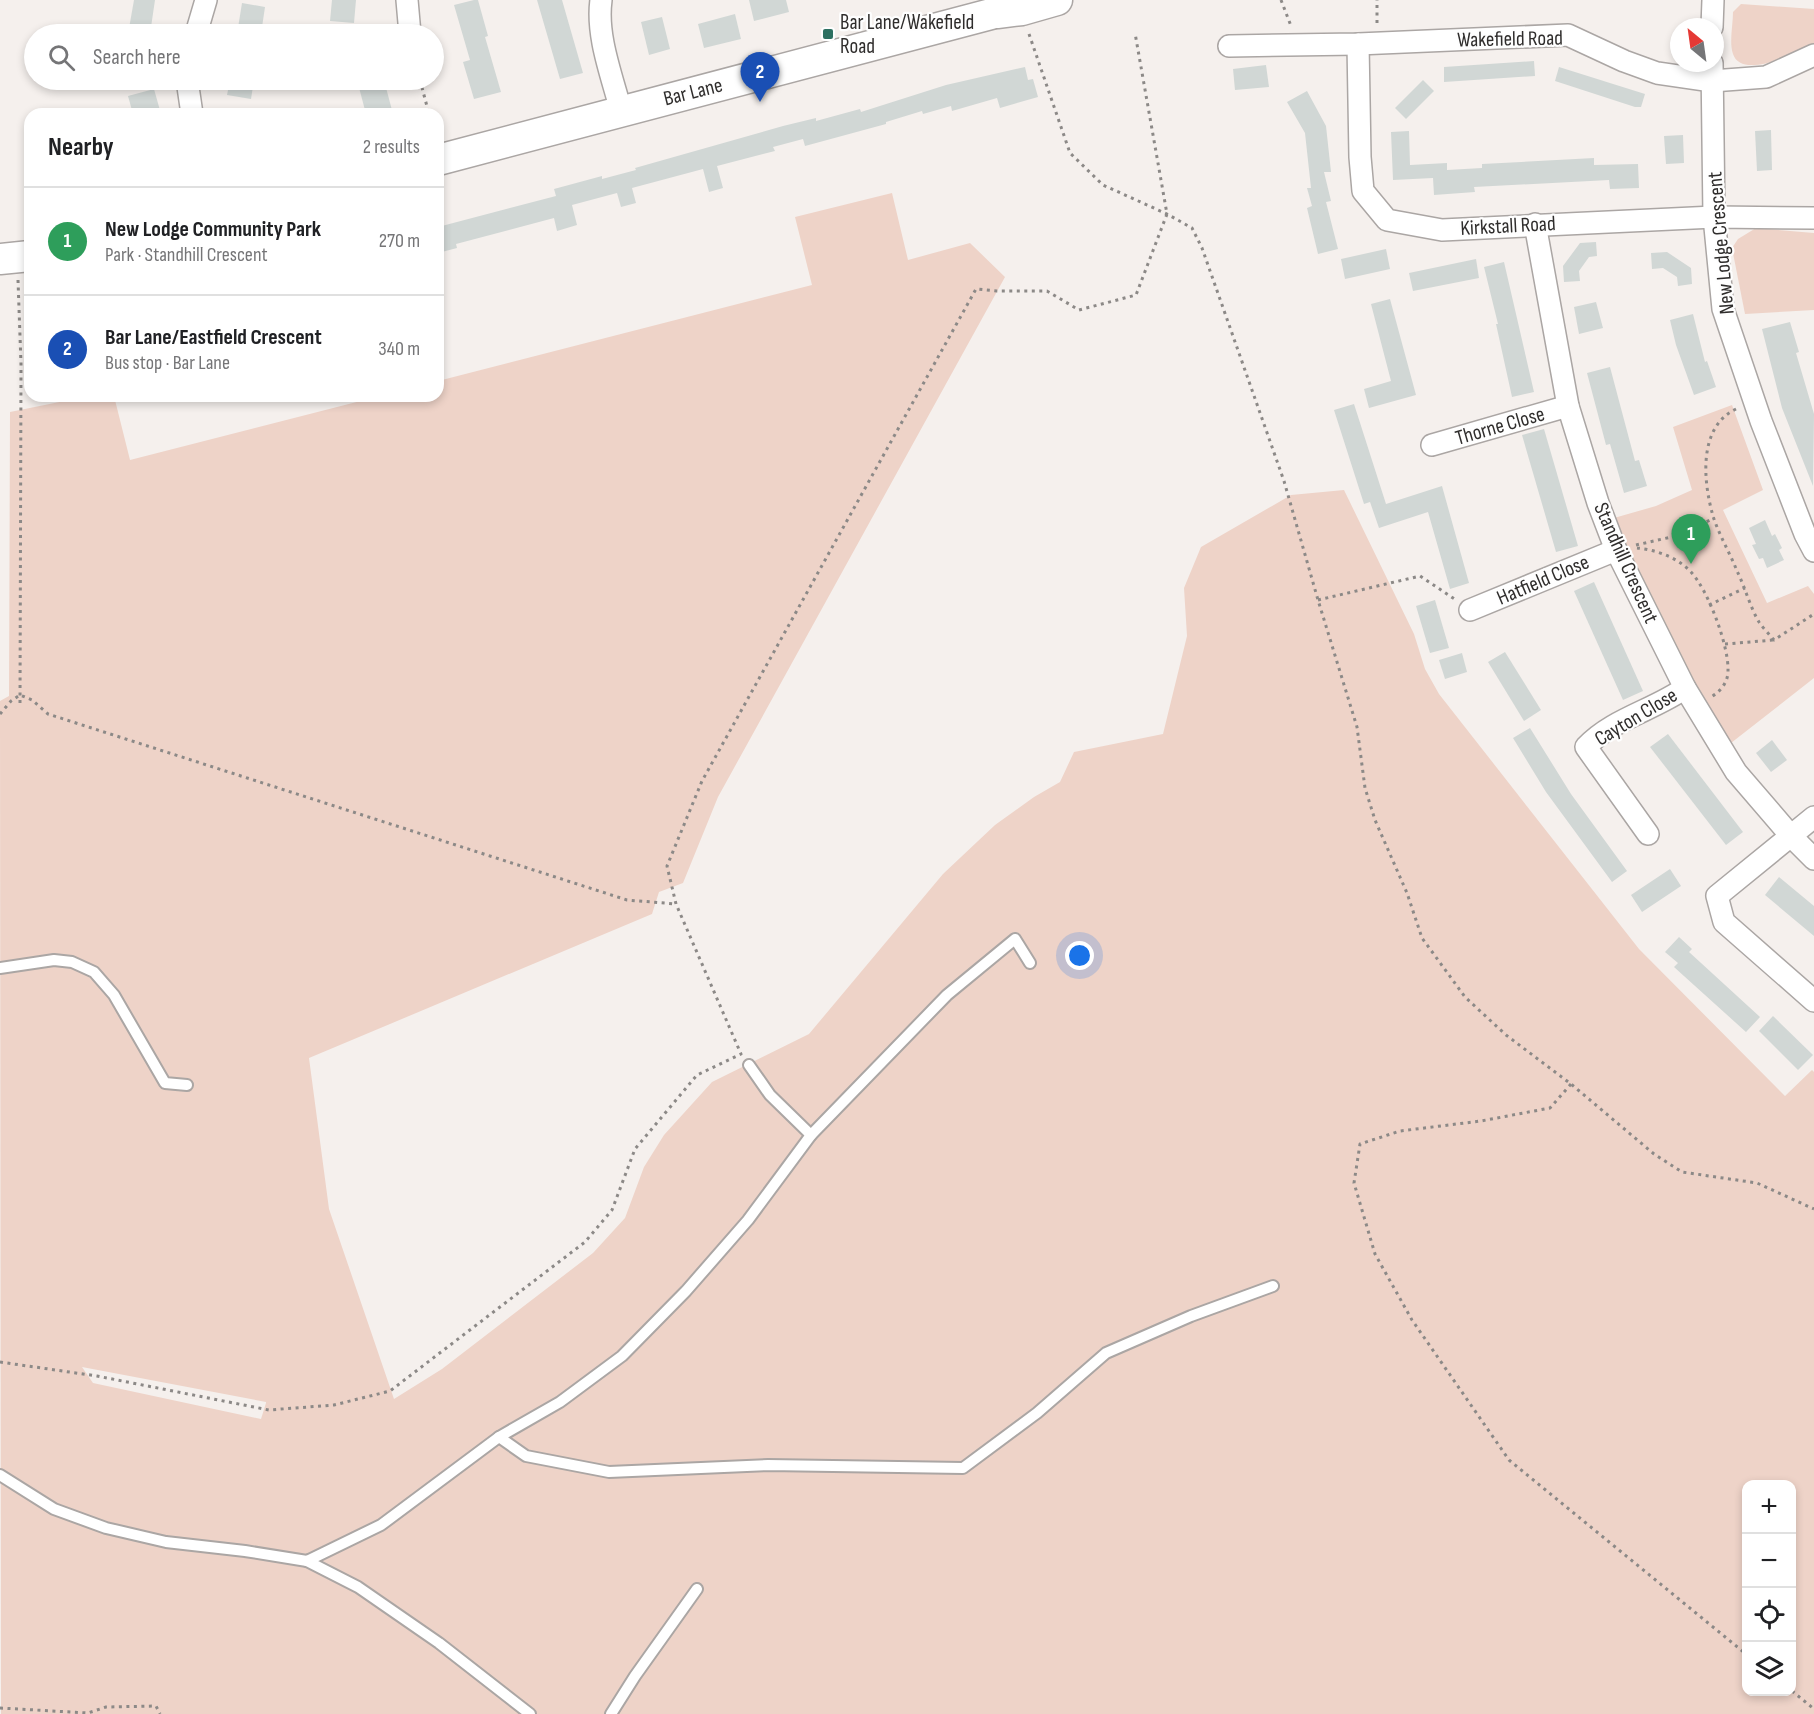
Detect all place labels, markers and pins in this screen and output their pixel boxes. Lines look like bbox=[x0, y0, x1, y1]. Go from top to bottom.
place label: Bar Lane/Wakefield Road bbox=[840, 10, 974, 59]
marker: Bar Lane/Wakefield Road bbox=[821, 27, 835, 41]
pin: 2 bbox=[740, 52, 780, 102]
pin: 1 bbox=[1672, 514, 1710, 564]

